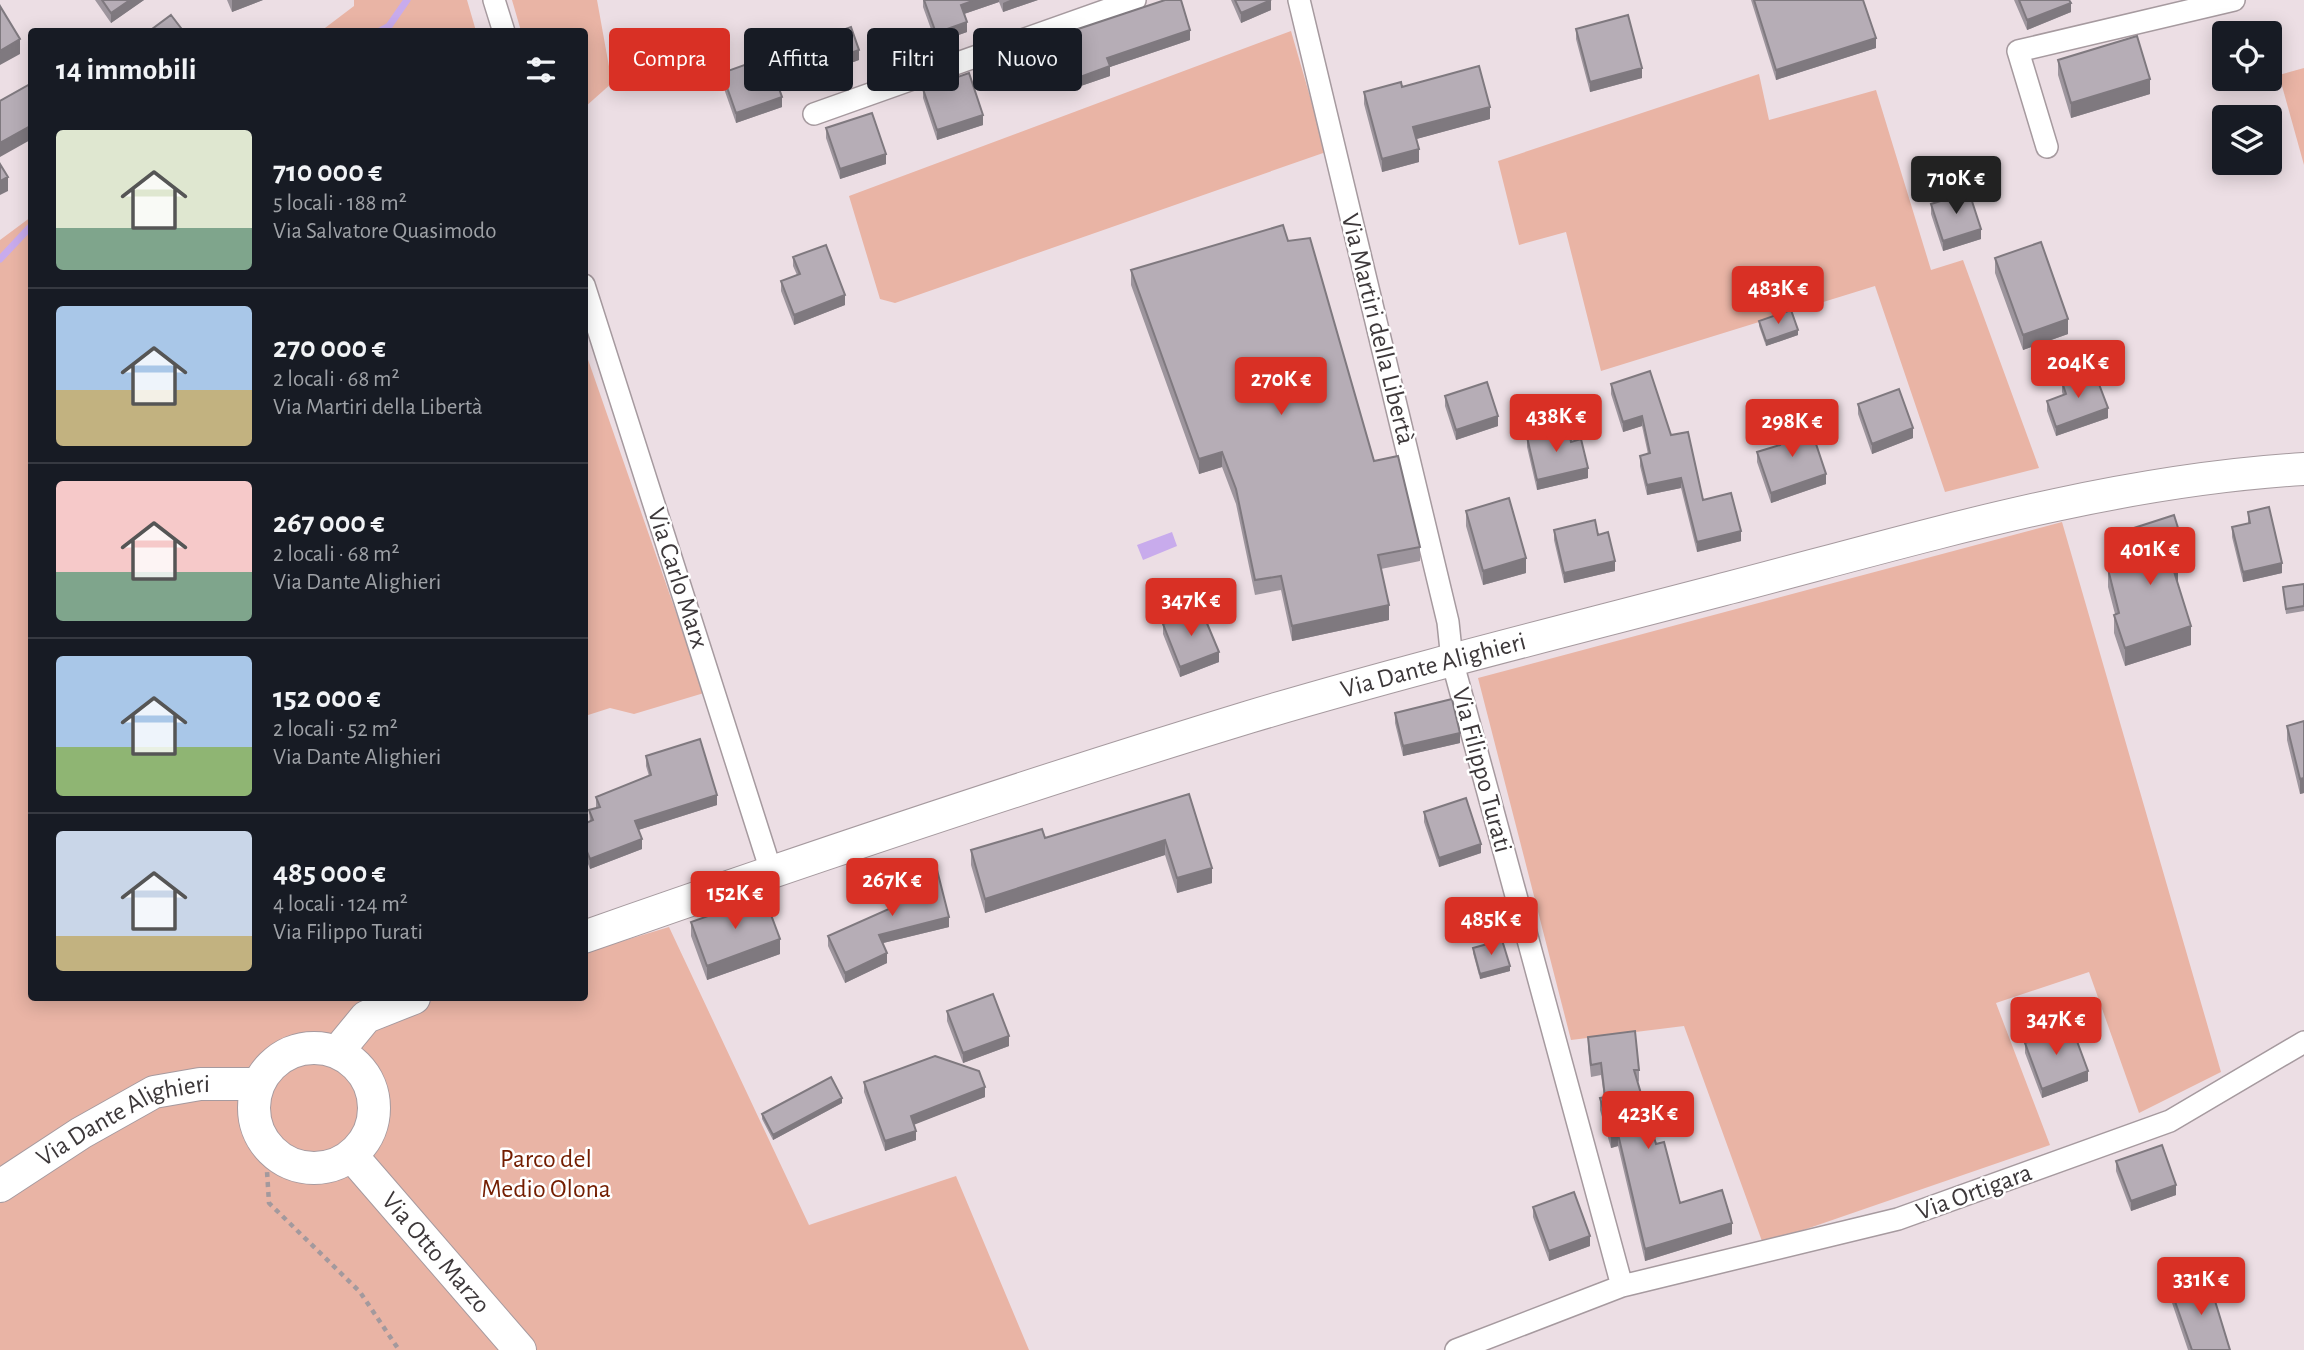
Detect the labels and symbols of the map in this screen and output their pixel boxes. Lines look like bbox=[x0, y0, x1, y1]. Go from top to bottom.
pin: 710K € bbox=[1899, 156, 2013, 216]
street label: Via Martiri della Libertà bbox=[1337, 211, 1419, 447]
pin: 483K € bbox=[1721, 266, 1835, 326]
pin: 204K € bbox=[2021, 340, 2135, 400]
pin: 270K € bbox=[1224, 358, 1338, 417]
pin: 438K € bbox=[1499, 394, 1613, 454]
pin: 298K € bbox=[1735, 400, 1849, 459]
street label: Via Carlo Marx bbox=[643, 504, 713, 652]
pin: 401K € bbox=[2093, 528, 2207, 587]
pin: 347K € bbox=[1134, 578, 1248, 638]
street label: Via Dante Alighieri bbox=[1338, 628, 1529, 703]
street label: Via Filippo Turati bbox=[1447, 685, 1517, 855]
pin: 267K € bbox=[835, 858, 949, 918]
pin: 152K € bbox=[678, 872, 792, 931]
pin: 485K € bbox=[1434, 898, 1548, 957]
pin: 347K € bbox=[1999, 998, 2113, 1057]
street label: Via Dante Alighieri bbox=[32, 1070, 210, 1171]
pin: 423K € bbox=[1591, 1092, 1705, 1151]
park label: Parco del Medio Olona bbox=[481, 1146, 611, 1202]
street label: Via Ortigara bbox=[1913, 1159, 2035, 1225]
street label: Via Otto Marzo bbox=[377, 1187, 495, 1318]
pin: 331K € bbox=[2144, 1258, 2258, 1317]

